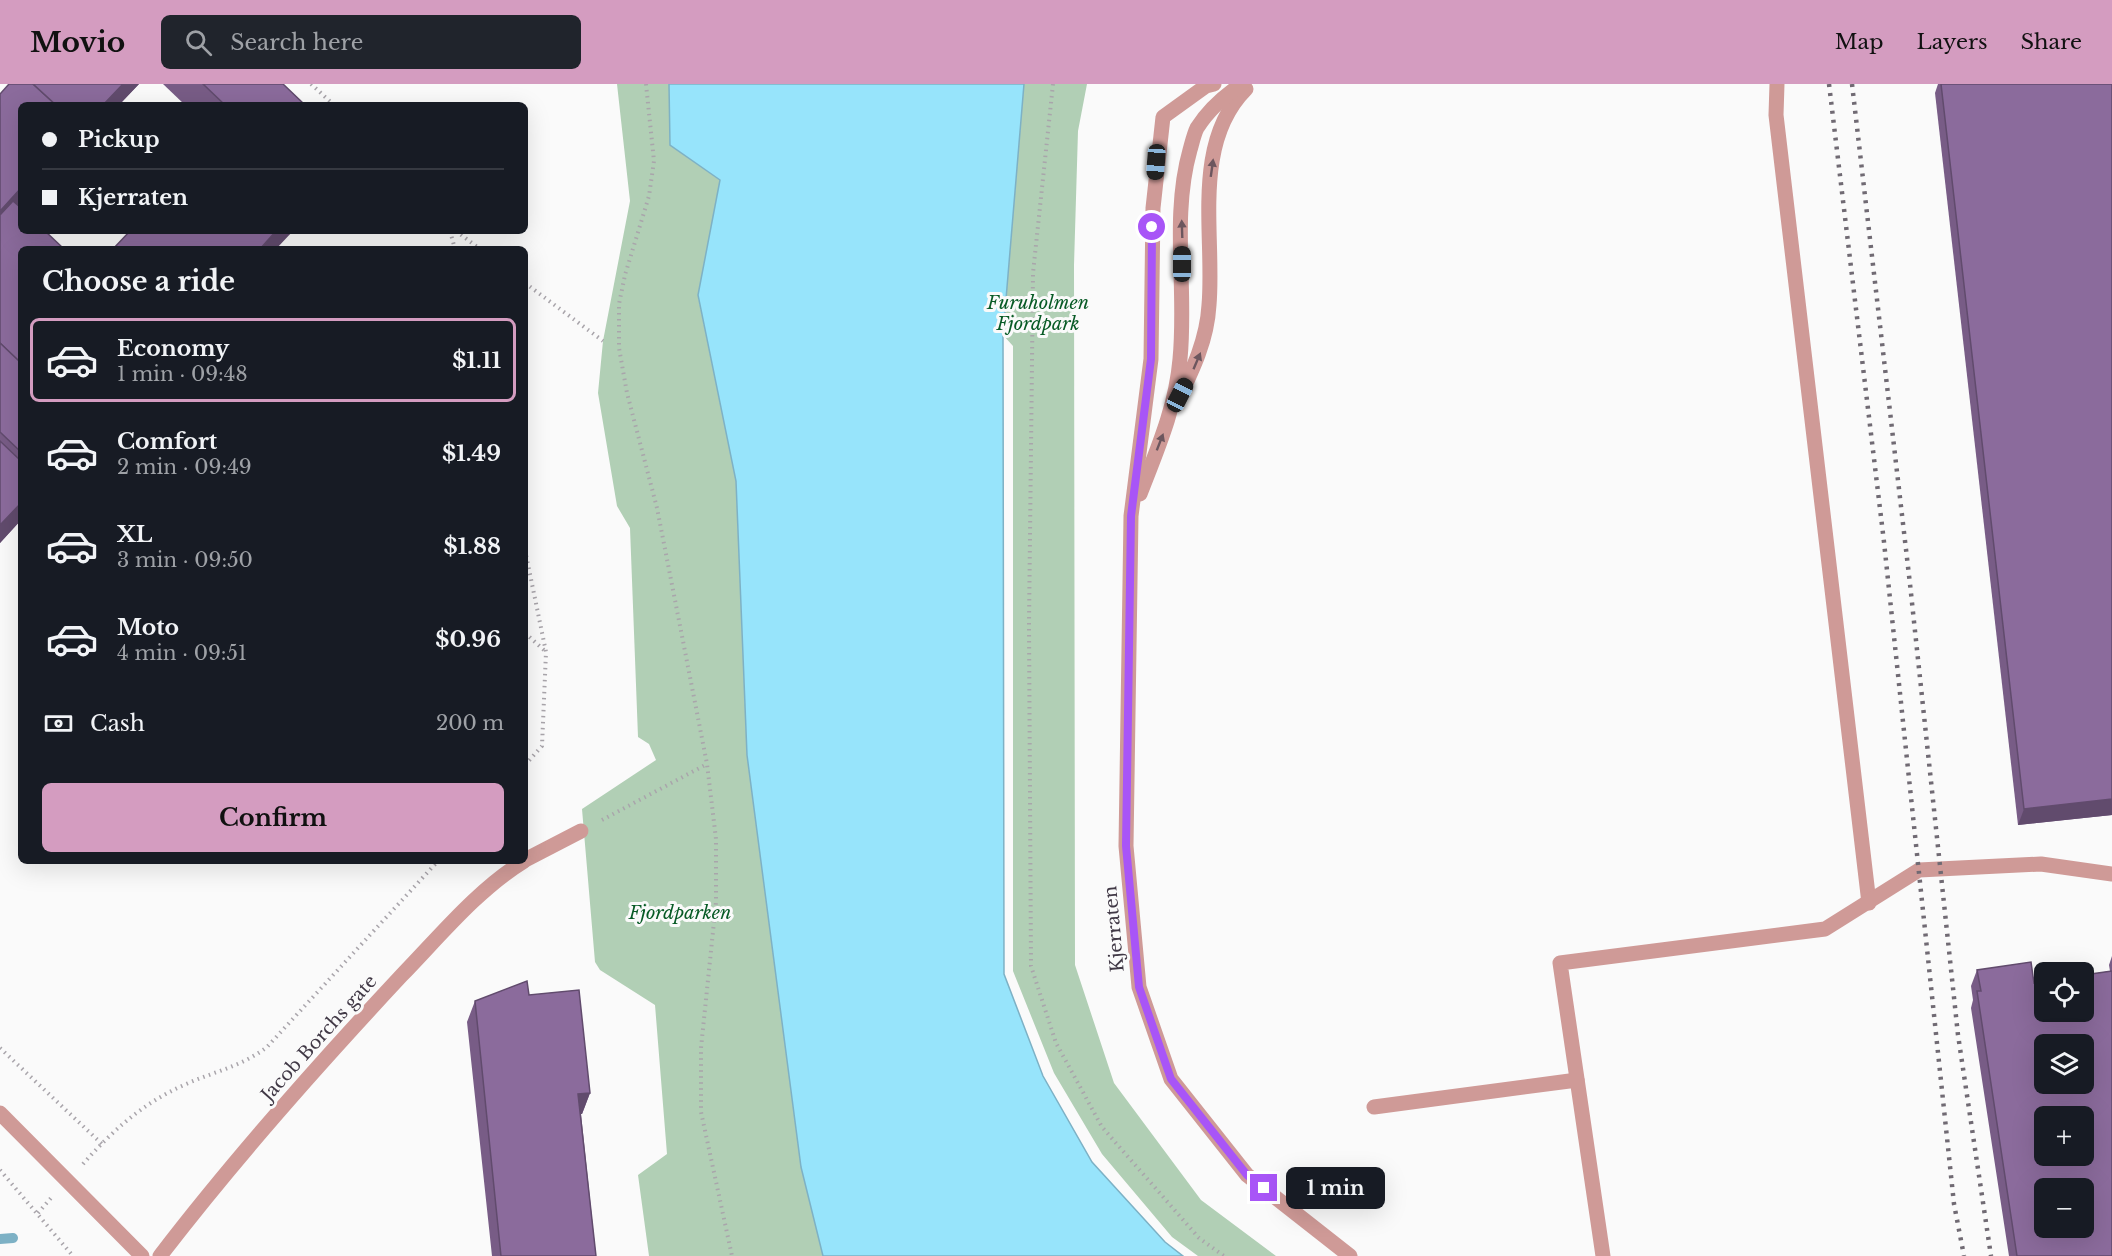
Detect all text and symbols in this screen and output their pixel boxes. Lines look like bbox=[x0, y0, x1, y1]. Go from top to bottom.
search box bbox=[161, 15, 581, 69]
text: Movio bbox=[30, 25, 125, 60]
icon: search bbox=[182, 26, 215, 59]
text: Search here bbox=[230, 29, 363, 56]
text: Map bbox=[1835, 29, 1884, 55]
text: Layers bbox=[1917, 29, 1988, 55]
text: Share bbox=[2021, 29, 2082, 55]
text: Pickup bbox=[78, 126, 160, 153]
car bbox=[1146, 143, 1166, 181]
one-way arrow bbox=[1208, 159, 1217, 178]
text: Kjerraten bbox=[78, 184, 188, 211]
route start bbox=[1138, 213, 1165, 240]
one-way arrow bbox=[1177, 219, 1186, 238]
car bbox=[1173, 246, 1191, 282]
text: Choose a ride bbox=[42, 265, 235, 298]
park label: Furuholmen Fjordpark bbox=[986, 292, 1089, 335]
icon: car bbox=[45, 333, 99, 387]
text: Economy bbox=[117, 335, 229, 362]
text: $1.11 bbox=[452, 347, 501, 374]
one-way arrow bbox=[1192, 352, 1202, 370]
text: 1 min · 09:48 bbox=[117, 362, 248, 386]
car bbox=[1164, 375, 1196, 415]
icon: car bbox=[45, 426, 99, 480]
text: Comfort bbox=[117, 428, 217, 455]
one-way arrow bbox=[1156, 433, 1165, 451]
text: $1.49 bbox=[442, 440, 501, 467]
text: 2 min · 09:49 bbox=[117, 455, 252, 479]
icon: car bbox=[45, 519, 99, 573]
text: XL bbox=[117, 521, 152, 548]
text: $1.88 bbox=[444, 533, 501, 560]
text: 3 min · 09:50 bbox=[117, 548, 253, 572]
icon: car bbox=[45, 612, 99, 666]
text: Moto bbox=[117, 614, 179, 641]
text: $0.96 bbox=[435, 626, 501, 653]
text: 4 min · 09:51 bbox=[117, 641, 247, 665]
icon: cash bbox=[42, 707, 75, 740]
text: Cash bbox=[90, 710, 145, 737]
text: 200 m bbox=[436, 711, 504, 735]
button: Confirm bbox=[42, 783, 504, 852]
street label: Kjerraten bbox=[1099, 885, 1129, 973]
park label: Fjordparken bbox=[628, 902, 731, 924]
map controls bbox=[2034, 962, 2094, 1238]
button: locate bbox=[2034, 962, 2094, 1022]
street label: Jacob Borchs gate bbox=[255, 970, 381, 1107]
button: layers bbox=[2034, 1034, 2094, 1094]
button: + bbox=[2034, 1106, 2094, 1166]
callout: 1 min bbox=[1285, 1167, 1384, 1209]
route end bbox=[1250, 1174, 1277, 1201]
text: 1 min bbox=[1307, 1176, 1364, 1200]
button: − bbox=[2034, 1178, 2094, 1238]

